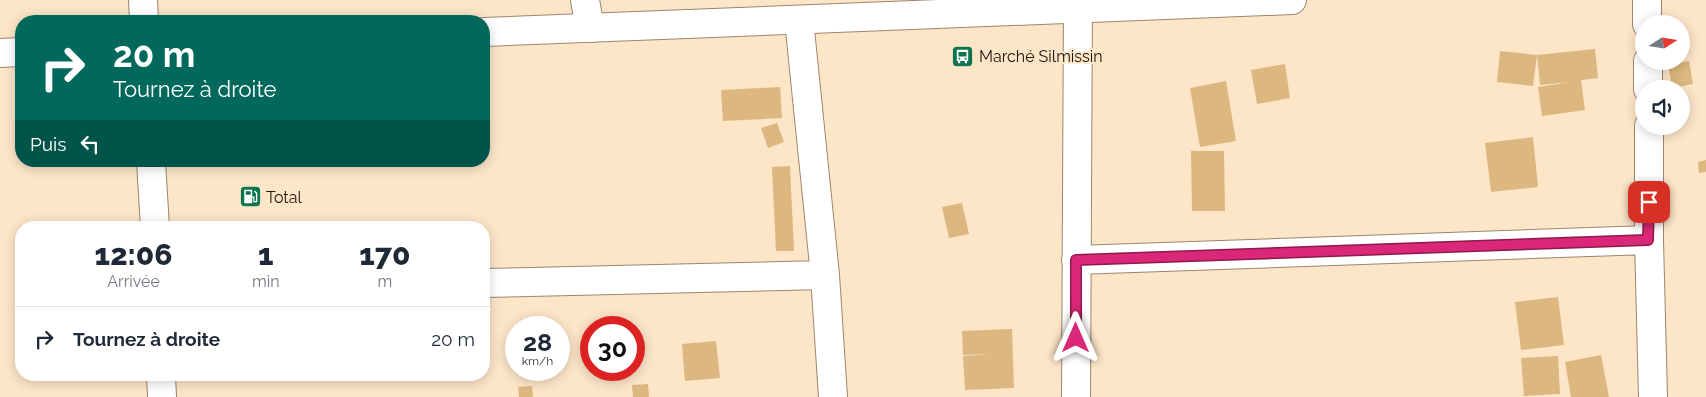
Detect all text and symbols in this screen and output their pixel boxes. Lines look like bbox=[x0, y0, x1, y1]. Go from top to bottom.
north arrow bbox=[1635, 15, 1690, 70]
map controls bbox=[1635, 15, 1690, 135]
text: 20 m bbox=[113, 34, 195, 75]
icon: right bbox=[30, 35, 95, 100]
bus stop icon: Marché Silmissin bbox=[951, 44, 975, 68]
place label: Marché Silmissin bbox=[979, 47, 1103, 66]
text: Tournez à droite bbox=[113, 76, 277, 102]
button: sound bbox=[1635, 80, 1690, 135]
icon: left bbox=[76, 130, 104, 158]
text: Puis bbox=[30, 133, 66, 155]
pin bbox=[1628, 181, 1670, 223]
fuel station icon: Total bbox=[238, 185, 262, 209]
place label: Total bbox=[266, 188, 302, 207]
icon: arrive bbox=[1635, 188, 1663, 216]
text: 12:06 bbox=[95, 237, 172, 272]
text: 1 bbox=[258, 237, 274, 272]
text: 170 bbox=[359, 237, 410, 272]
text: Arrivée bbox=[107, 272, 160, 291]
text: min bbox=[252, 272, 280, 291]
text: m bbox=[377, 272, 392, 291]
position arrow bbox=[1049, 311, 1101, 363]
speed limit sign: 30 bbox=[580, 316, 645, 381]
icon: right bbox=[30, 325, 58, 353]
text: 28 bbox=[523, 327, 552, 357]
text: Tournez à droite bbox=[73, 328, 220, 350]
text: 20 m bbox=[431, 328, 475, 350]
text: km/h bbox=[522, 354, 553, 368]

